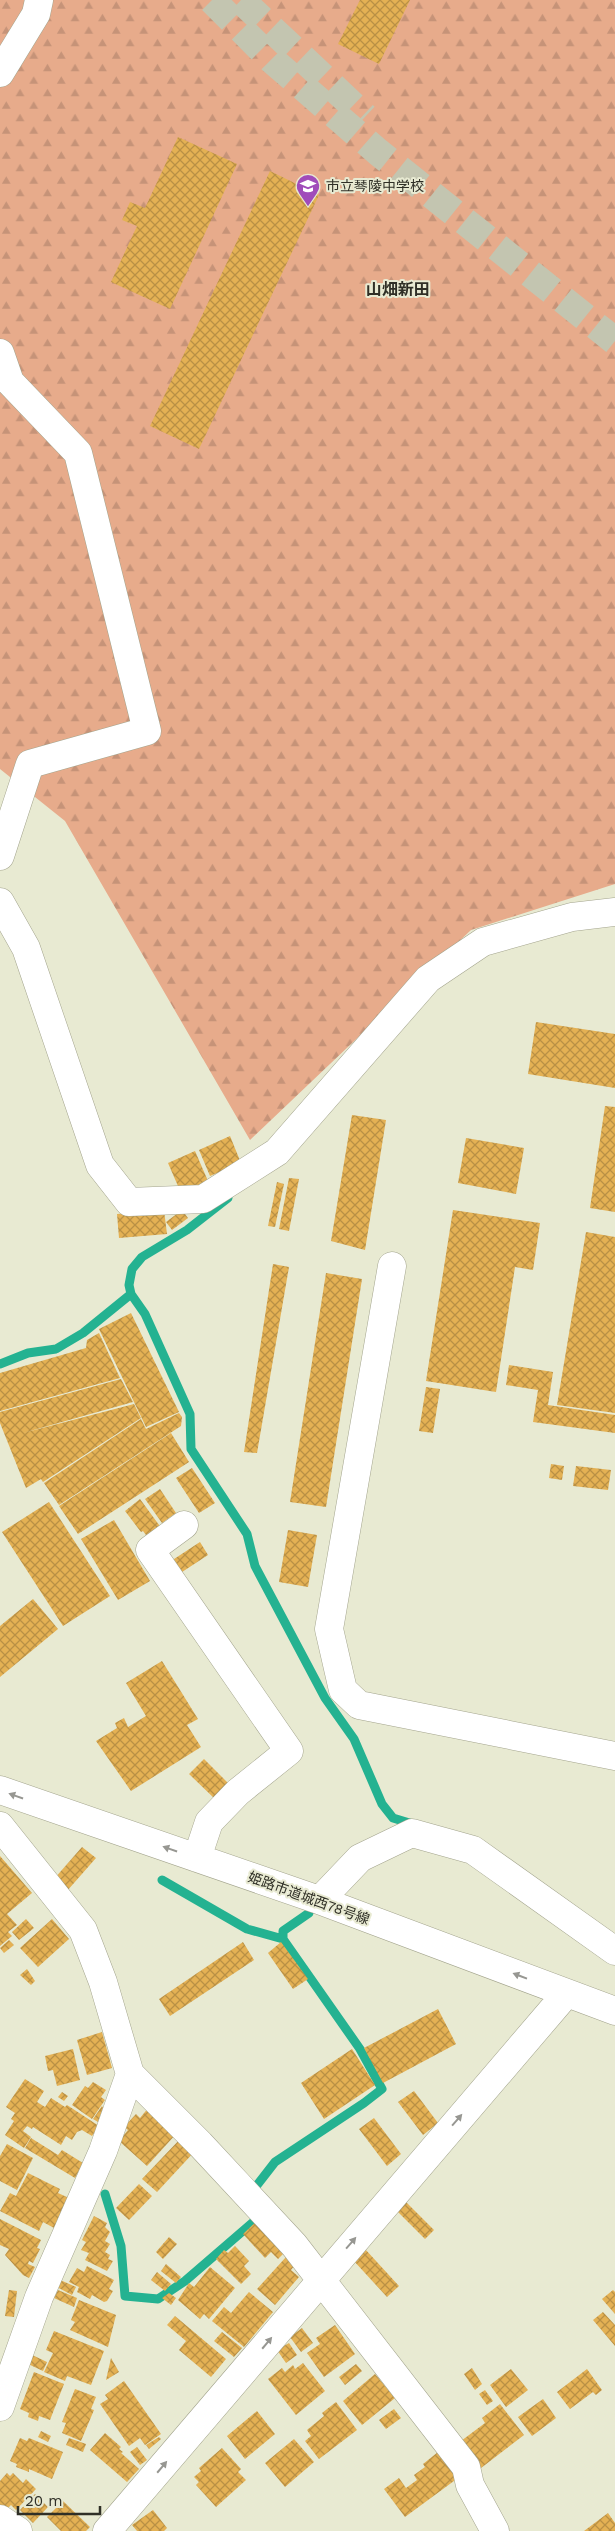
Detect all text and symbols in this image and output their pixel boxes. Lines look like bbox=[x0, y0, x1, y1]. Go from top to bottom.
school or university icon: 市立琴陵中学校 bbox=[295, 173, 321, 207]
place label: 市立琴陵中学校 bbox=[326, 178, 424, 194]
district label: 山畑新田 bbox=[366, 280, 430, 299]
one-way arrow bbox=[9, 1792, 24, 1799]
one-way arrow bbox=[162, 1845, 177, 1853]
street label: 姫路市道城西78号線 bbox=[246, 1869, 372, 1927]
one-way arrow bbox=[513, 1972, 527, 1980]
one-way arrow bbox=[452, 2114, 463, 2127]
one-way arrow bbox=[346, 2237, 357, 2250]
one-way arrow bbox=[261, 2337, 272, 2350]
one-way arrow bbox=[156, 2461, 167, 2474]
scale bar bbox=[18, 2484, 100, 2516]
text: 20 m bbox=[25, 2492, 63, 2510]

